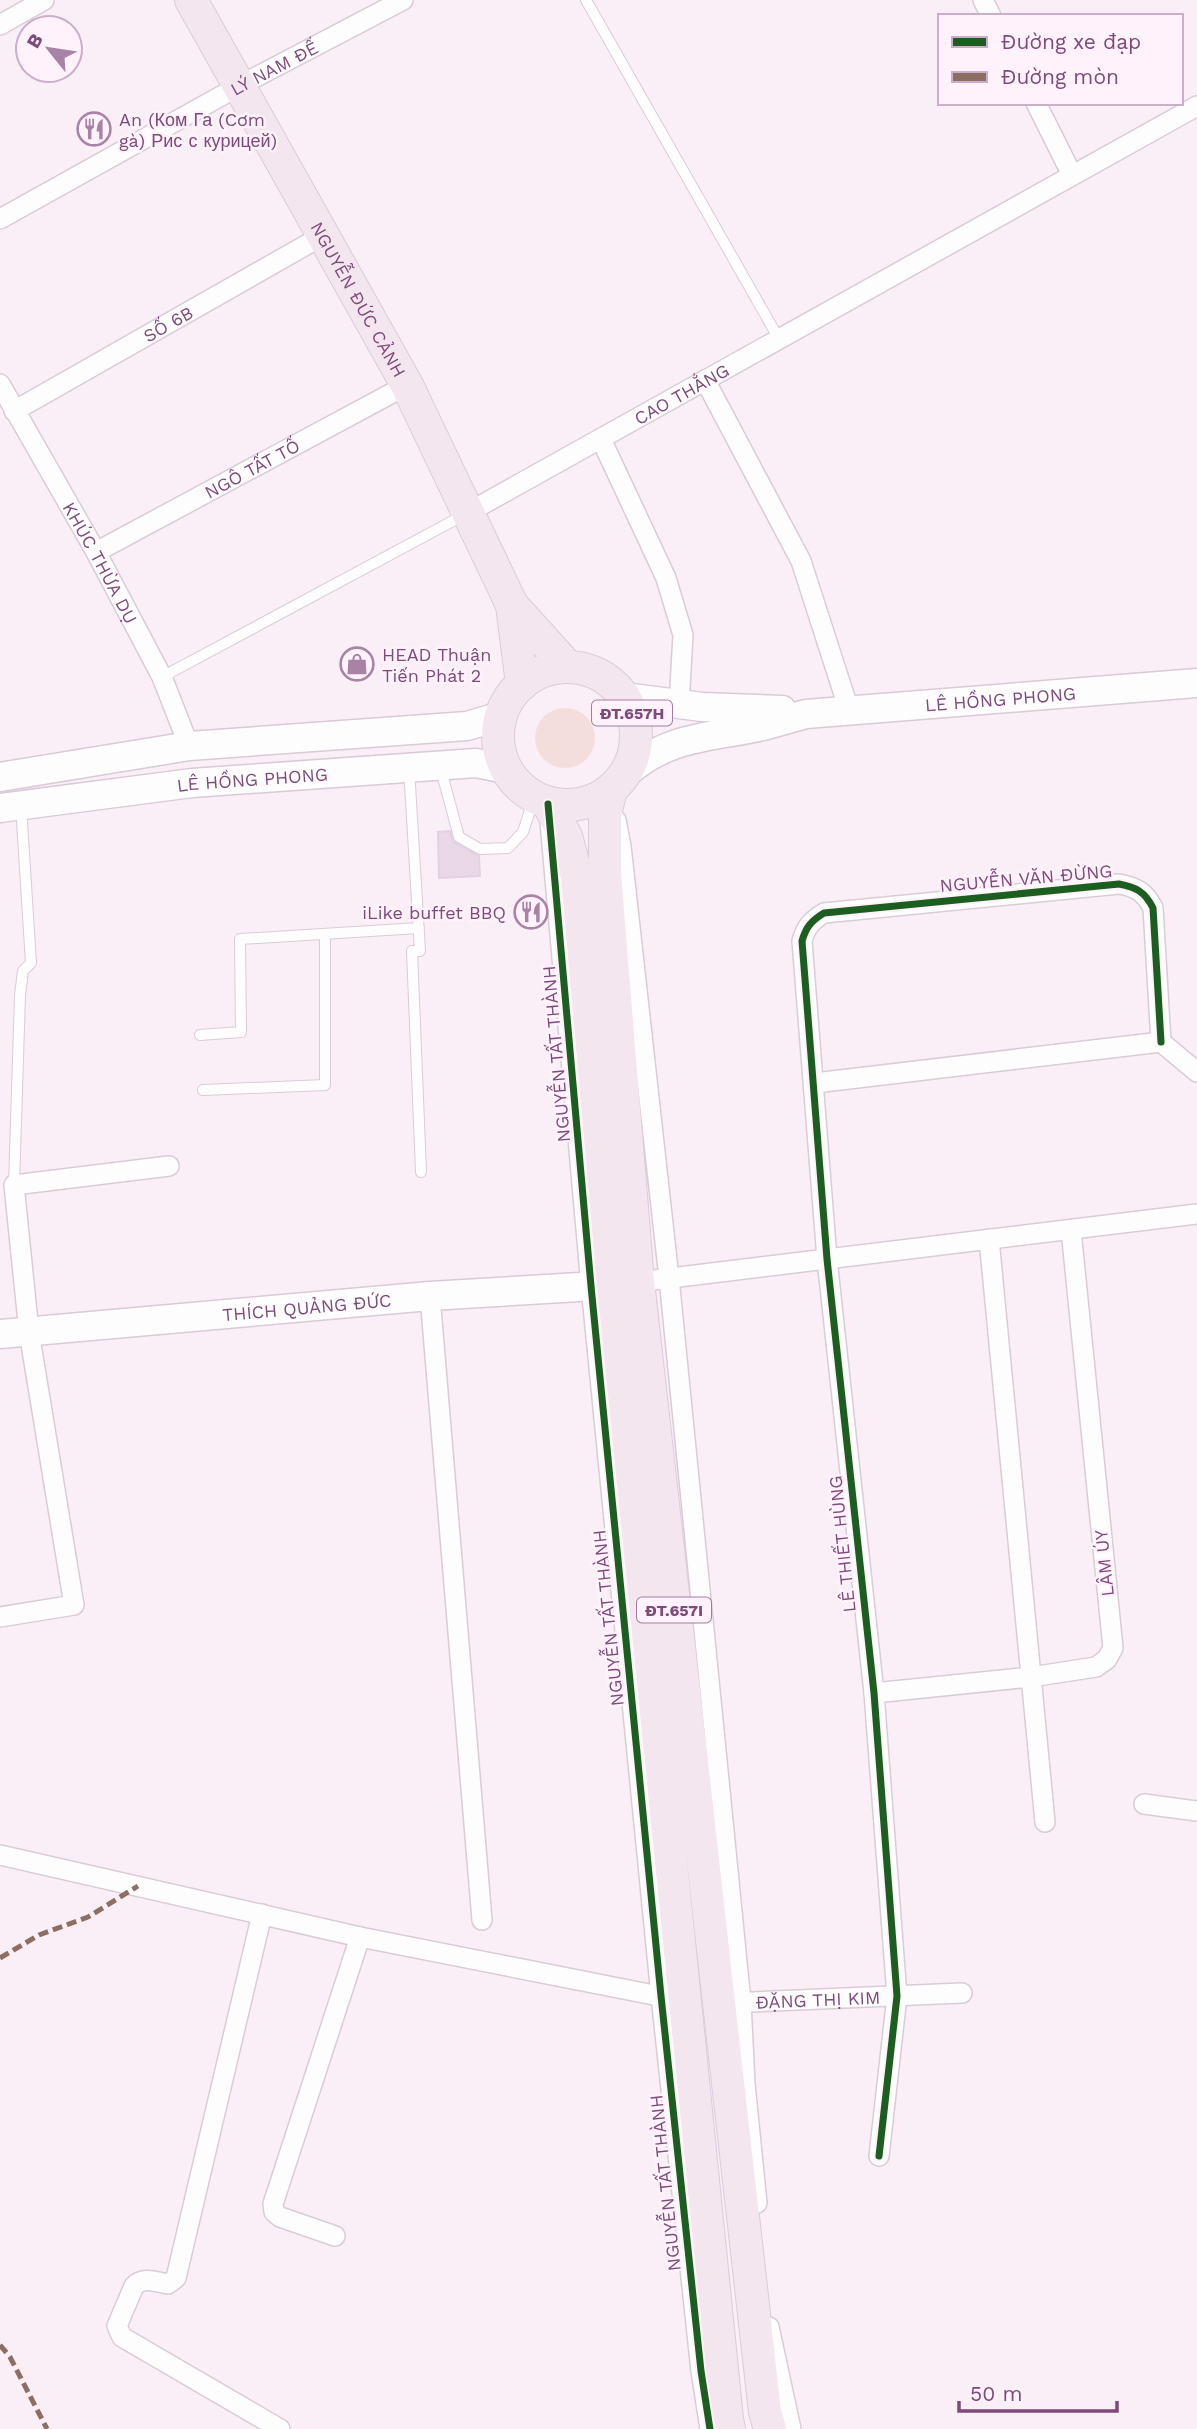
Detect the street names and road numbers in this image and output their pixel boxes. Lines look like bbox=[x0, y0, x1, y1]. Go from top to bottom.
street label: LÝ NAM ĐẾ bbox=[227, 35, 321, 99]
street label: NGUYỄN ĐỨC CẢNH bbox=[307, 218, 411, 381]
street label: SỐ 6B bbox=[139, 301, 197, 346]
street label: CAO THẮNG bbox=[630, 359, 732, 428]
street label: NGÔ TẤT TỐ bbox=[201, 433, 303, 502]
street label: KHÚC THỪA DỤ bbox=[59, 498, 142, 627]
street label: LÊ HỒNG PHONG bbox=[924, 682, 1077, 715]
road number: ĐT.657H bbox=[592, 700, 672, 726]
street label: LÊ HỒNG PHONG bbox=[175, 763, 328, 795]
street label: NGUYỄN VĂN ĐỪNG bbox=[939, 858, 1113, 896]
street label: NGUYỄN TẤT THÀNH bbox=[536, 965, 574, 1143]
street label: THÍCH QUẢNG ĐỨC bbox=[221, 1289, 392, 1325]
street label: LÊ THIẾT HÙNG bbox=[823, 1475, 860, 1614]
street label: LÂM ÚY bbox=[1090, 1528, 1118, 1598]
street label: NGUYỄN TẤT THÀNH bbox=[586, 1529, 628, 1707]
road number: ĐT.657I bbox=[637, 1598, 711, 1622]
street label: ĐẶNG THỊ KIM bbox=[755, 1986, 881, 2012]
street label: NGUYỄN TẤT THÀNH bbox=[643, 2094, 685, 2272]

